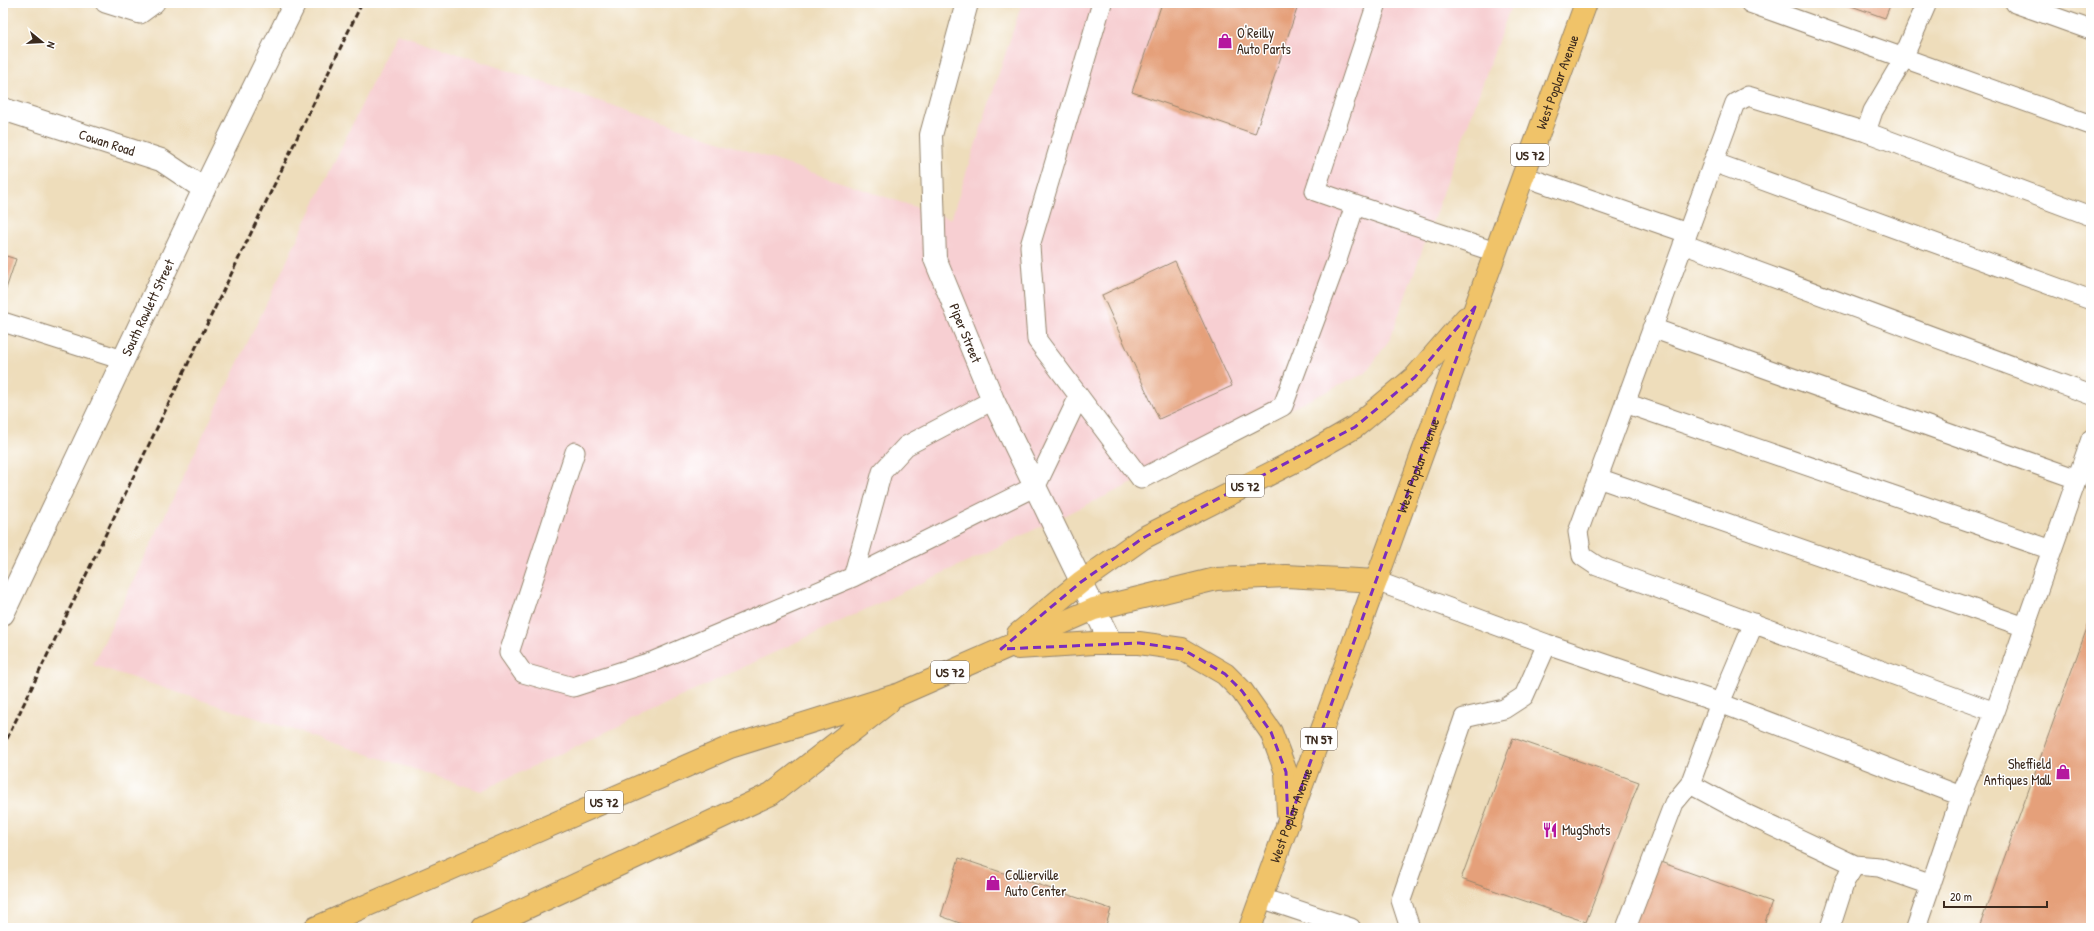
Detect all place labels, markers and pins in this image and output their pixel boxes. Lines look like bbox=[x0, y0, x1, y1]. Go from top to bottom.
place label: O'Reilly Auto Parts bbox=[1237, 23, 1291, 58]
shop icon: O'Reilly Auto Parts bbox=[1216, 32, 1234, 50]
place label: Sheffield Antiques Mall bbox=[1984, 754, 2052, 790]
shop icon: Sheffield Antiques Mall bbox=[2054, 763, 2072, 781]
place label: MugShots bbox=[1562, 820, 1610, 840]
restaurant icon: MugShots bbox=[1541, 821, 1559, 839]
place label: Collierville Auto Center bbox=[1005, 865, 1067, 900]
shop icon: Collierville Auto Center bbox=[984, 874, 1002, 892]

